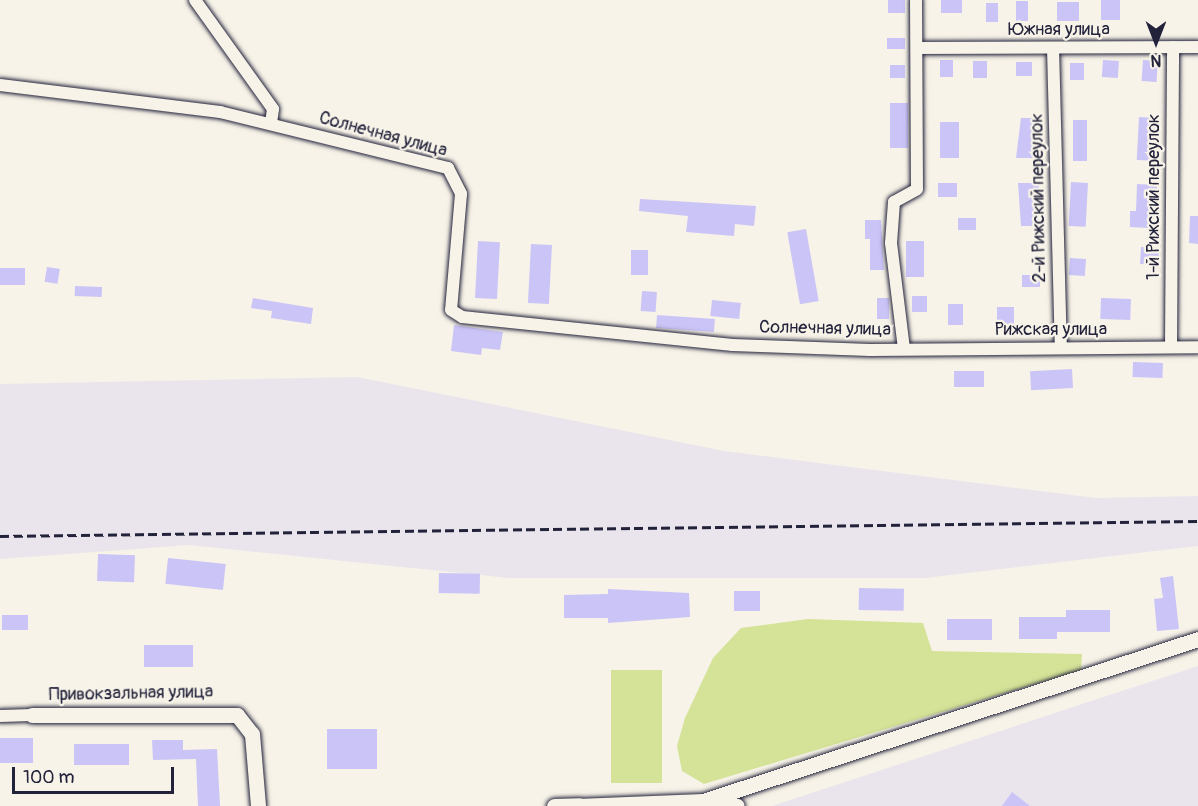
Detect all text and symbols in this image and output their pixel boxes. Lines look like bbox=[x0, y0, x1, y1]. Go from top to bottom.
north arrow bbox=[1126, 12, 1186, 72]
street label: Южная улица bbox=[1008, 19, 1110, 41]
text: N bbox=[1151, 50, 1161, 70]
street label: Солнечная улица bbox=[317, 108, 449, 162]
street label: 2-й Рижский переулок bbox=[1027, 113, 1051, 283]
street label: 1-й Рижский переулок bbox=[1143, 114, 1165, 280]
street label: Солнечная улица bbox=[759, 317, 891, 341]
street label: Рижская улица bbox=[995, 319, 1107, 341]
street label: Привокзальная улица bbox=[49, 682, 213, 706]
scale bar bbox=[15, 755, 177, 793]
text: 100 m bbox=[23, 766, 75, 789]

